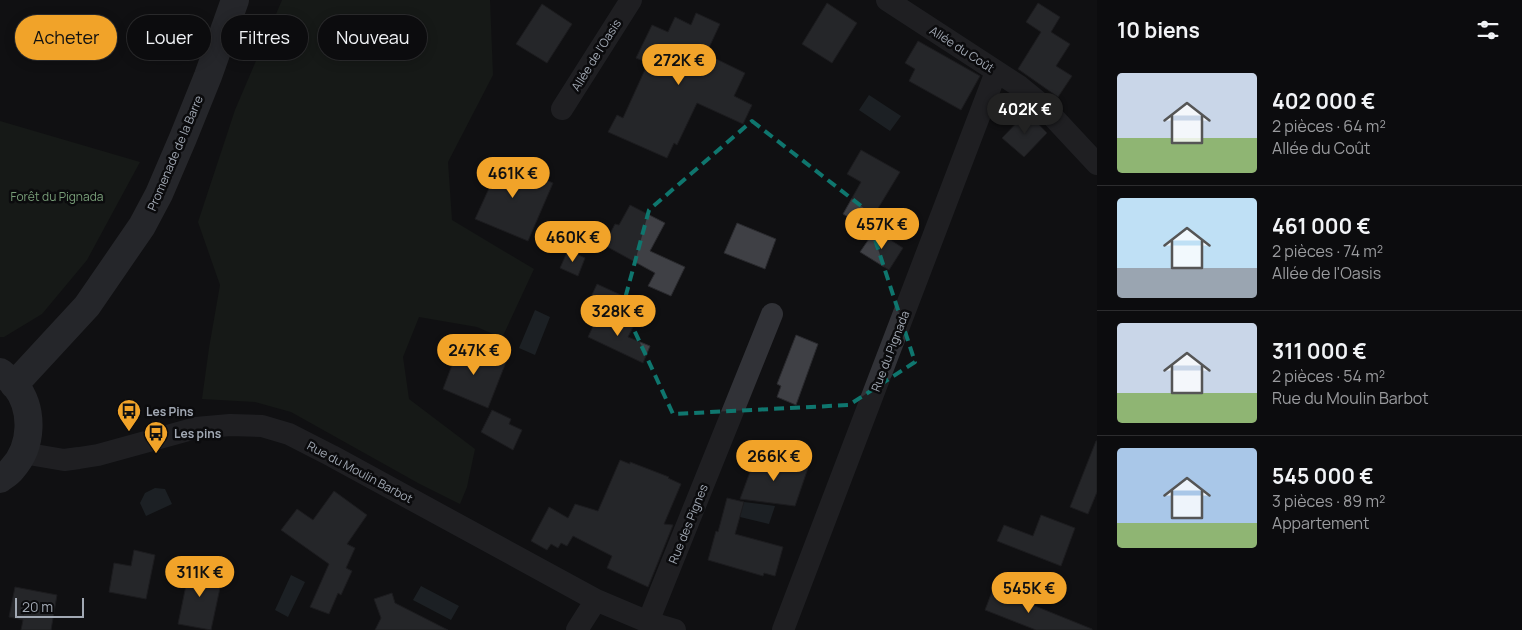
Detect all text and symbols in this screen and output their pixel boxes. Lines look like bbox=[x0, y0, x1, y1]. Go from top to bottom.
chip: Acheter bbox=[15, 15, 117, 60]
chip: Louer bbox=[127, 15, 211, 60]
chip: Filtres bbox=[221, 15, 308, 60]
chip: Nouveau bbox=[318, 15, 427, 60]
street label: Allée de l'Oasis bbox=[567, 16, 625, 94]
text: 10 biens bbox=[1117, 16, 1200, 44]
icon: filters bbox=[1474, 16, 1502, 44]
street label: Allée du Coût bbox=[926, 22, 998, 76]
pin: 272K € bbox=[638, 44, 720, 86]
text: 272K € bbox=[653, 49, 705, 71]
text: 402 000 € bbox=[1272, 87, 1375, 115]
pin: 402K € bbox=[984, 92, 1066, 135]
street label: Promenade de la Barre bbox=[143, 93, 207, 213]
icon: home bbox=[1157, 93, 1217, 153]
text: 402K € bbox=[998, 98, 1052, 120]
text: 2 pièces · 64 m² bbox=[1272, 115, 1386, 137]
text: Allée du Coût bbox=[1272, 137, 1371, 159]
pin: 461K € bbox=[472, 156, 554, 199]
text: 461K € bbox=[488, 162, 538, 184]
park label: Forêt du Pignada bbox=[11, 188, 103, 205]
pin: 457K € bbox=[841, 208, 923, 250]
text: 461 000 € bbox=[1272, 212, 1371, 240]
text: 457K € bbox=[856, 213, 908, 235]
icon: home bbox=[1157, 218, 1217, 278]
pin: 460K € bbox=[532, 220, 614, 263]
text: 460K € bbox=[546, 226, 600, 248]
text: 2 pièces · 74 m² bbox=[1272, 240, 1383, 262]
text: Allée de l'Oasis bbox=[1272, 262, 1381, 284]
pin: 328K € bbox=[577, 294, 659, 337]
text: 328K € bbox=[592, 300, 644, 322]
street label: Rue du Pignada bbox=[867, 308, 913, 394]
pin: 247K € bbox=[433, 334, 515, 376]
text: 311 000 € bbox=[1272, 337, 1367, 365]
text: 247K € bbox=[448, 339, 500, 361]
icon: home bbox=[1157, 343, 1217, 403]
text: 2 pièces · 54 m² bbox=[1272, 365, 1385, 387]
text: Rue du Moulin Barbot bbox=[1272, 387, 1429, 409]
bus stop icon: Les Pins bbox=[116, 398, 142, 432]
place label: Les Pins bbox=[146, 403, 194, 420]
bus stop icon: Les pins bbox=[143, 420, 169, 454]
place label: Les pins bbox=[174, 425, 222, 442]
street label: Rue du Moulin Barbot bbox=[304, 437, 416, 507]
pin: 266K € bbox=[733, 440, 815, 482]
text: 266K € bbox=[747, 445, 801, 467]
text: 545 000 € bbox=[1272, 462, 1374, 490]
icon: home bbox=[1157, 468, 1217, 528]
street label: Rue des Pignes bbox=[664, 482, 712, 566]
text: 3 pièces · 89 m² bbox=[1272, 490, 1385, 512]
text: Appartement bbox=[1272, 512, 1369, 534]
pin: 311K € bbox=[159, 556, 241, 598]
text: 311K € bbox=[176, 561, 224, 583]
pin: 545K € bbox=[988, 572, 1070, 614]
text: 545K € bbox=[1003, 577, 1055, 599]
scale bar bbox=[15, 595, 84, 618]
text: 20 m bbox=[22, 597, 53, 616]

